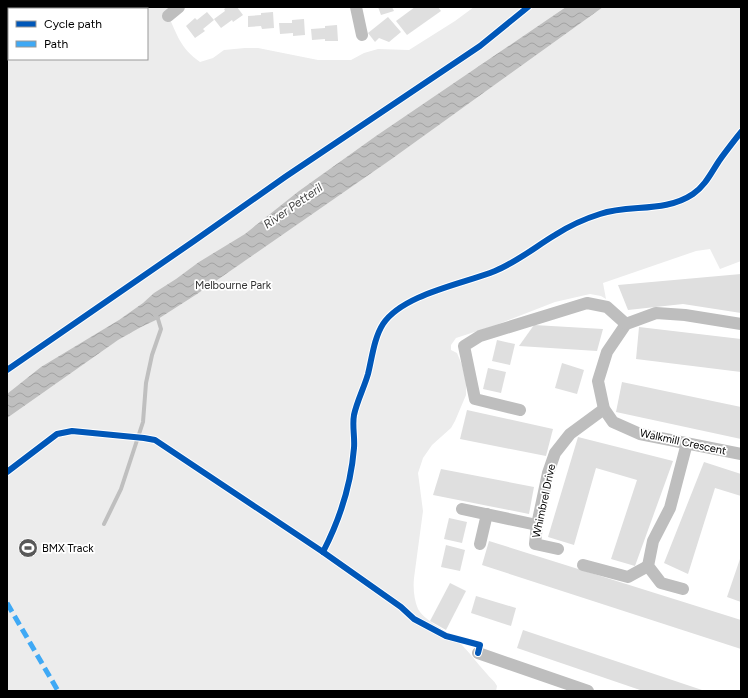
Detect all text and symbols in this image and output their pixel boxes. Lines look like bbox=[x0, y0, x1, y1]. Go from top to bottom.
legend bbox=[8, 8, 148, 60]
text: Cycle path bbox=[44, 17, 102, 31]
text: Path bbox=[44, 37, 68, 51]
water label: River Petteril bbox=[261, 180, 325, 231]
park label: Melbourne Park bbox=[195, 279, 272, 292]
street label: Walkmill Crescent bbox=[639, 426, 727, 458]
street label: Whimbrel Drive bbox=[530, 463, 558, 539]
sports icon: BMX Track bbox=[17, 537, 39, 559]
place label: BMX Track bbox=[42, 542, 94, 555]

